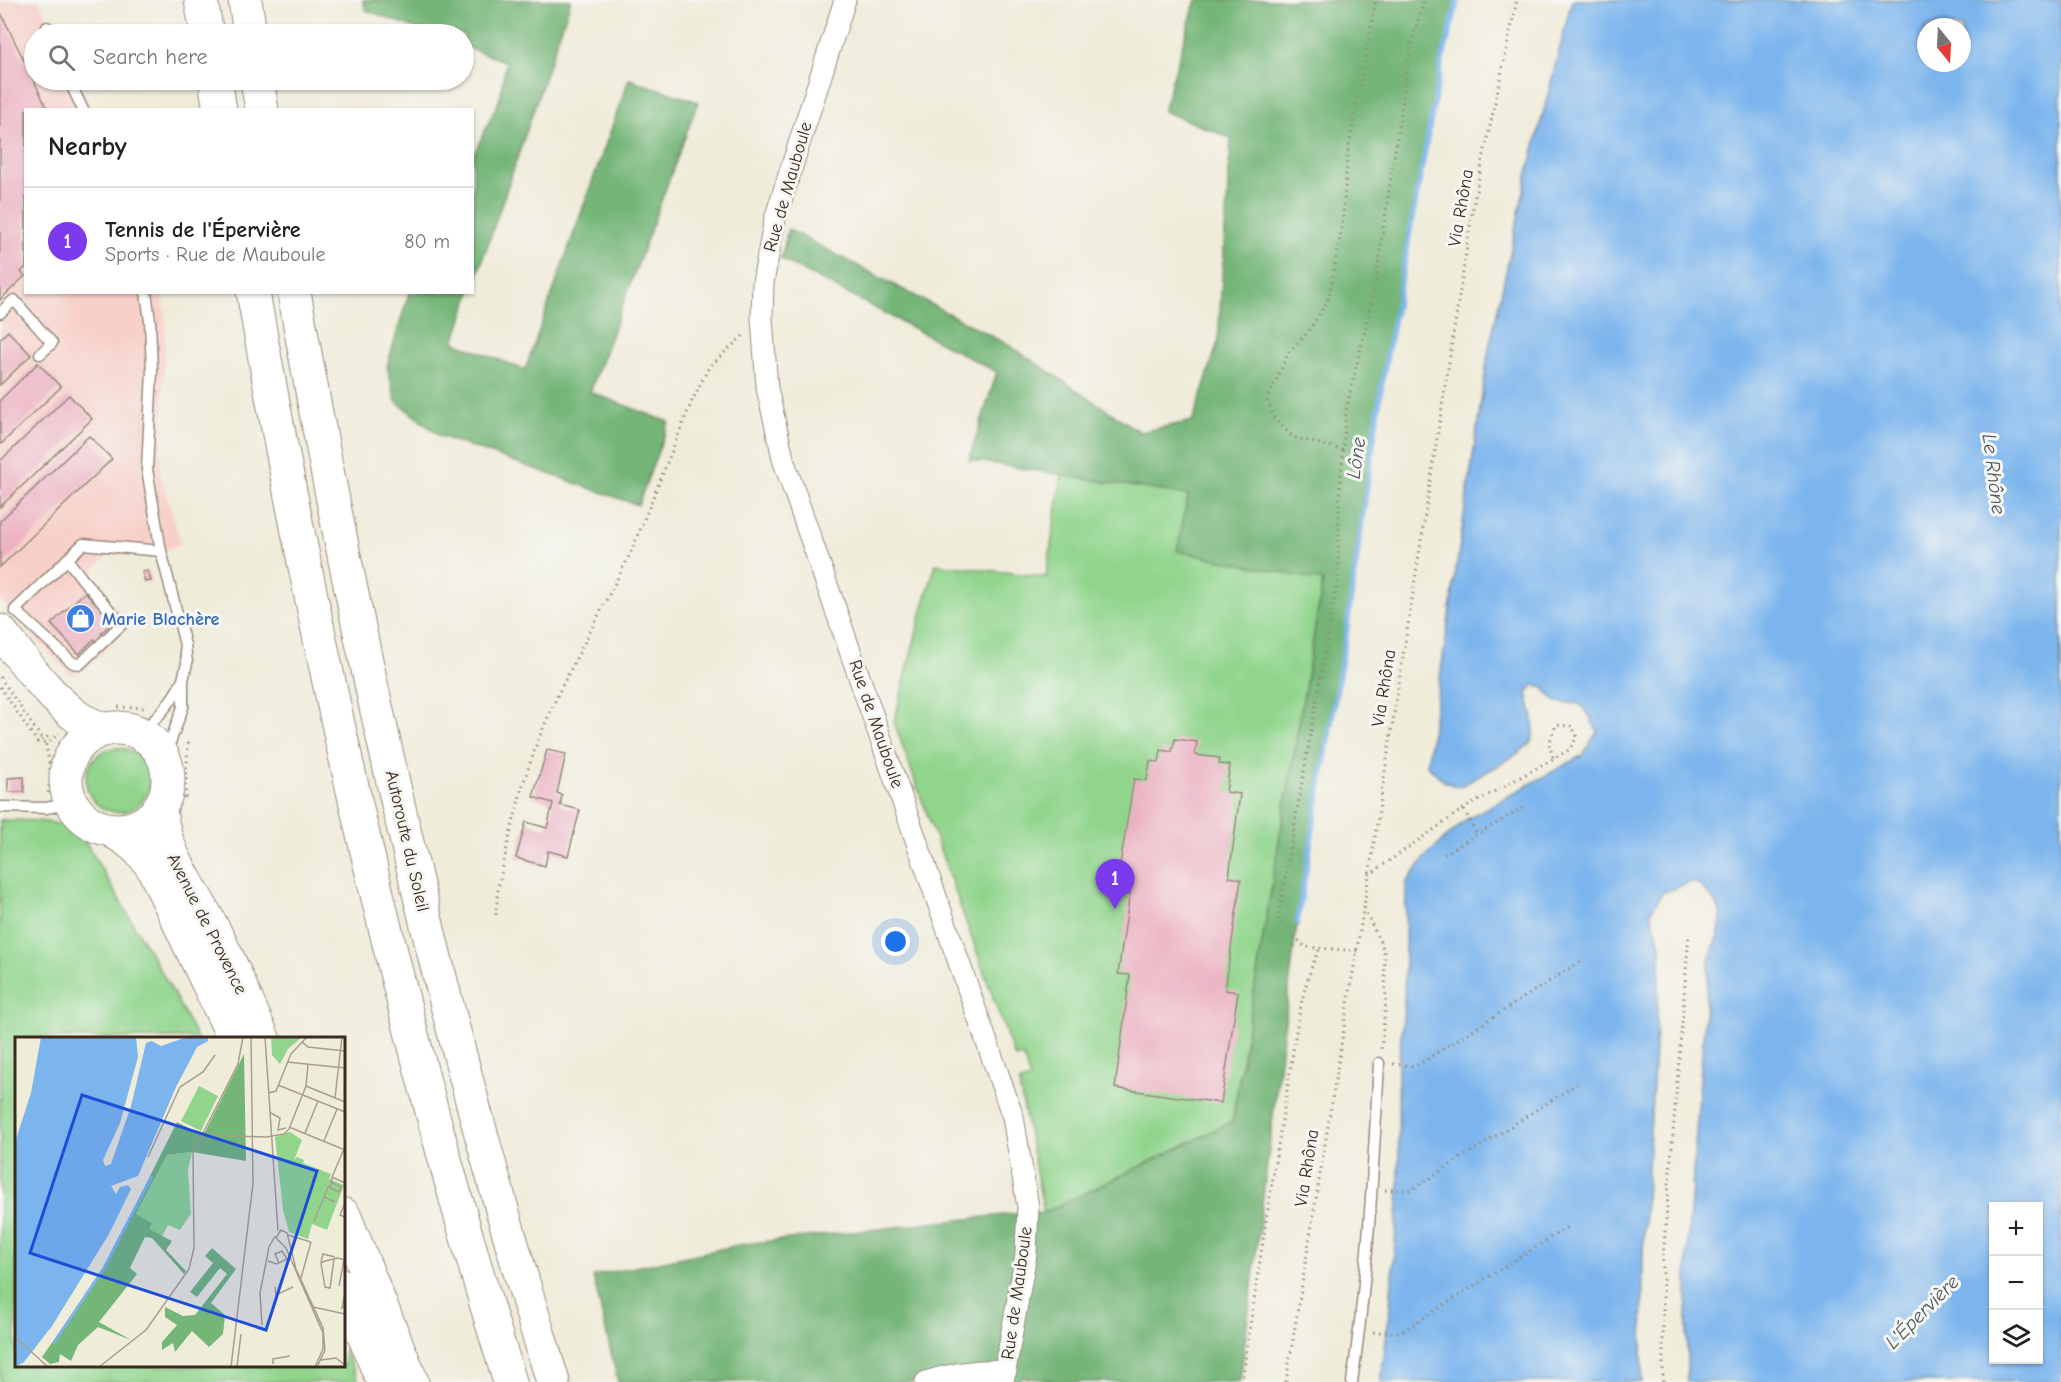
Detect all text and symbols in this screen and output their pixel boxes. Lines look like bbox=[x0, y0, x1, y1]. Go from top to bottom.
north arrow bbox=[1917, 18, 1971, 72]
search box bbox=[24, 24, 474, 90]
icon: search bbox=[45, 41, 78, 74]
text: Search here bbox=[93, 44, 208, 70]
street label: Rue de Mauboule bbox=[759, 120, 817, 254]
text: Nearby bbox=[48, 132, 127, 162]
street label: Via Rhôna bbox=[1444, 168, 1478, 248]
text: Tennis de l'Épervière bbox=[105, 217, 301, 243]
text: 1 bbox=[64, 230, 71, 253]
text: 80 m bbox=[404, 230, 450, 253]
text: Sports · Rue de Mauboule bbox=[105, 243, 325, 266]
water label: Le Rhône bbox=[1978, 432, 2010, 516]
water label: Lône bbox=[1342, 436, 1370, 480]
shop icon: Marie Blachère bbox=[65, 603, 97, 635]
place label: Marie Blachère bbox=[102, 609, 219, 630]
street label: Via Rhôna bbox=[1368, 648, 1400, 728]
street label: Rue de Mauboule bbox=[844, 657, 908, 791]
street label: Autoroute du Soleil bbox=[381, 768, 433, 914]
street label: Avenue de Provence bbox=[162, 850, 252, 998]
pin: 1 bbox=[1096, 860, 1134, 909]
your location bbox=[881, 927, 910, 956]
inset map bbox=[15, 1037, 345, 1367]
street label: Via Rhôna bbox=[1291, 1128, 1323, 1208]
map controls bbox=[1989, 1202, 2043, 1364]
button: + bbox=[1989, 1202, 2043, 1256]
street label: Rue de Mauboule bbox=[997, 1225, 1037, 1361]
button: − bbox=[1989, 1256, 2043, 1310]
water label: L'Épervière bbox=[1880, 1270, 1964, 1354]
button: layers bbox=[1989, 1310, 2043, 1364]

